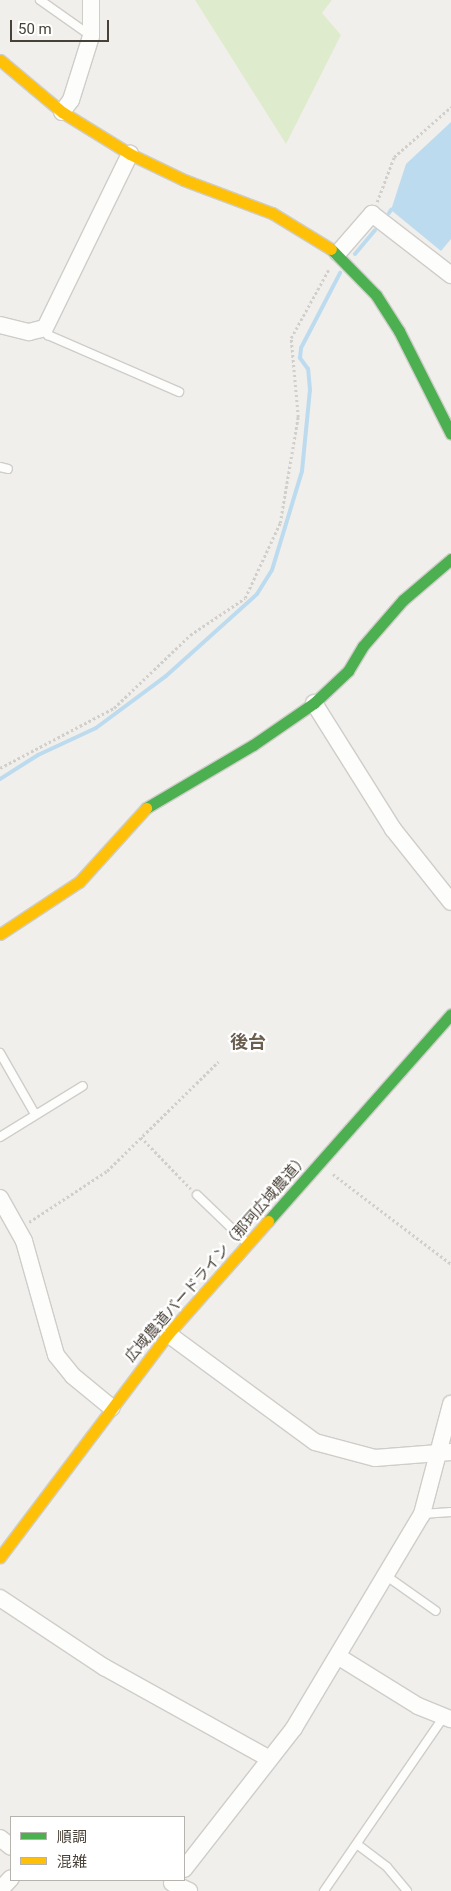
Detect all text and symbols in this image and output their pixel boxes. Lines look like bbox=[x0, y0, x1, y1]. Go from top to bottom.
scale bar bbox=[12, 10, 111, 42]
text: 50 m bbox=[18, 20, 52, 38]
district label: 後台 bbox=[230, 1031, 266, 1053]
street label: 広域農道バードライン（那珂広域農道） bbox=[122, 1150, 312, 1366]
legend bbox=[10, 1816, 185, 1881]
text: 順調 bbox=[57, 1828, 87, 1846]
text: 混雑 bbox=[57, 1853, 87, 1871]

